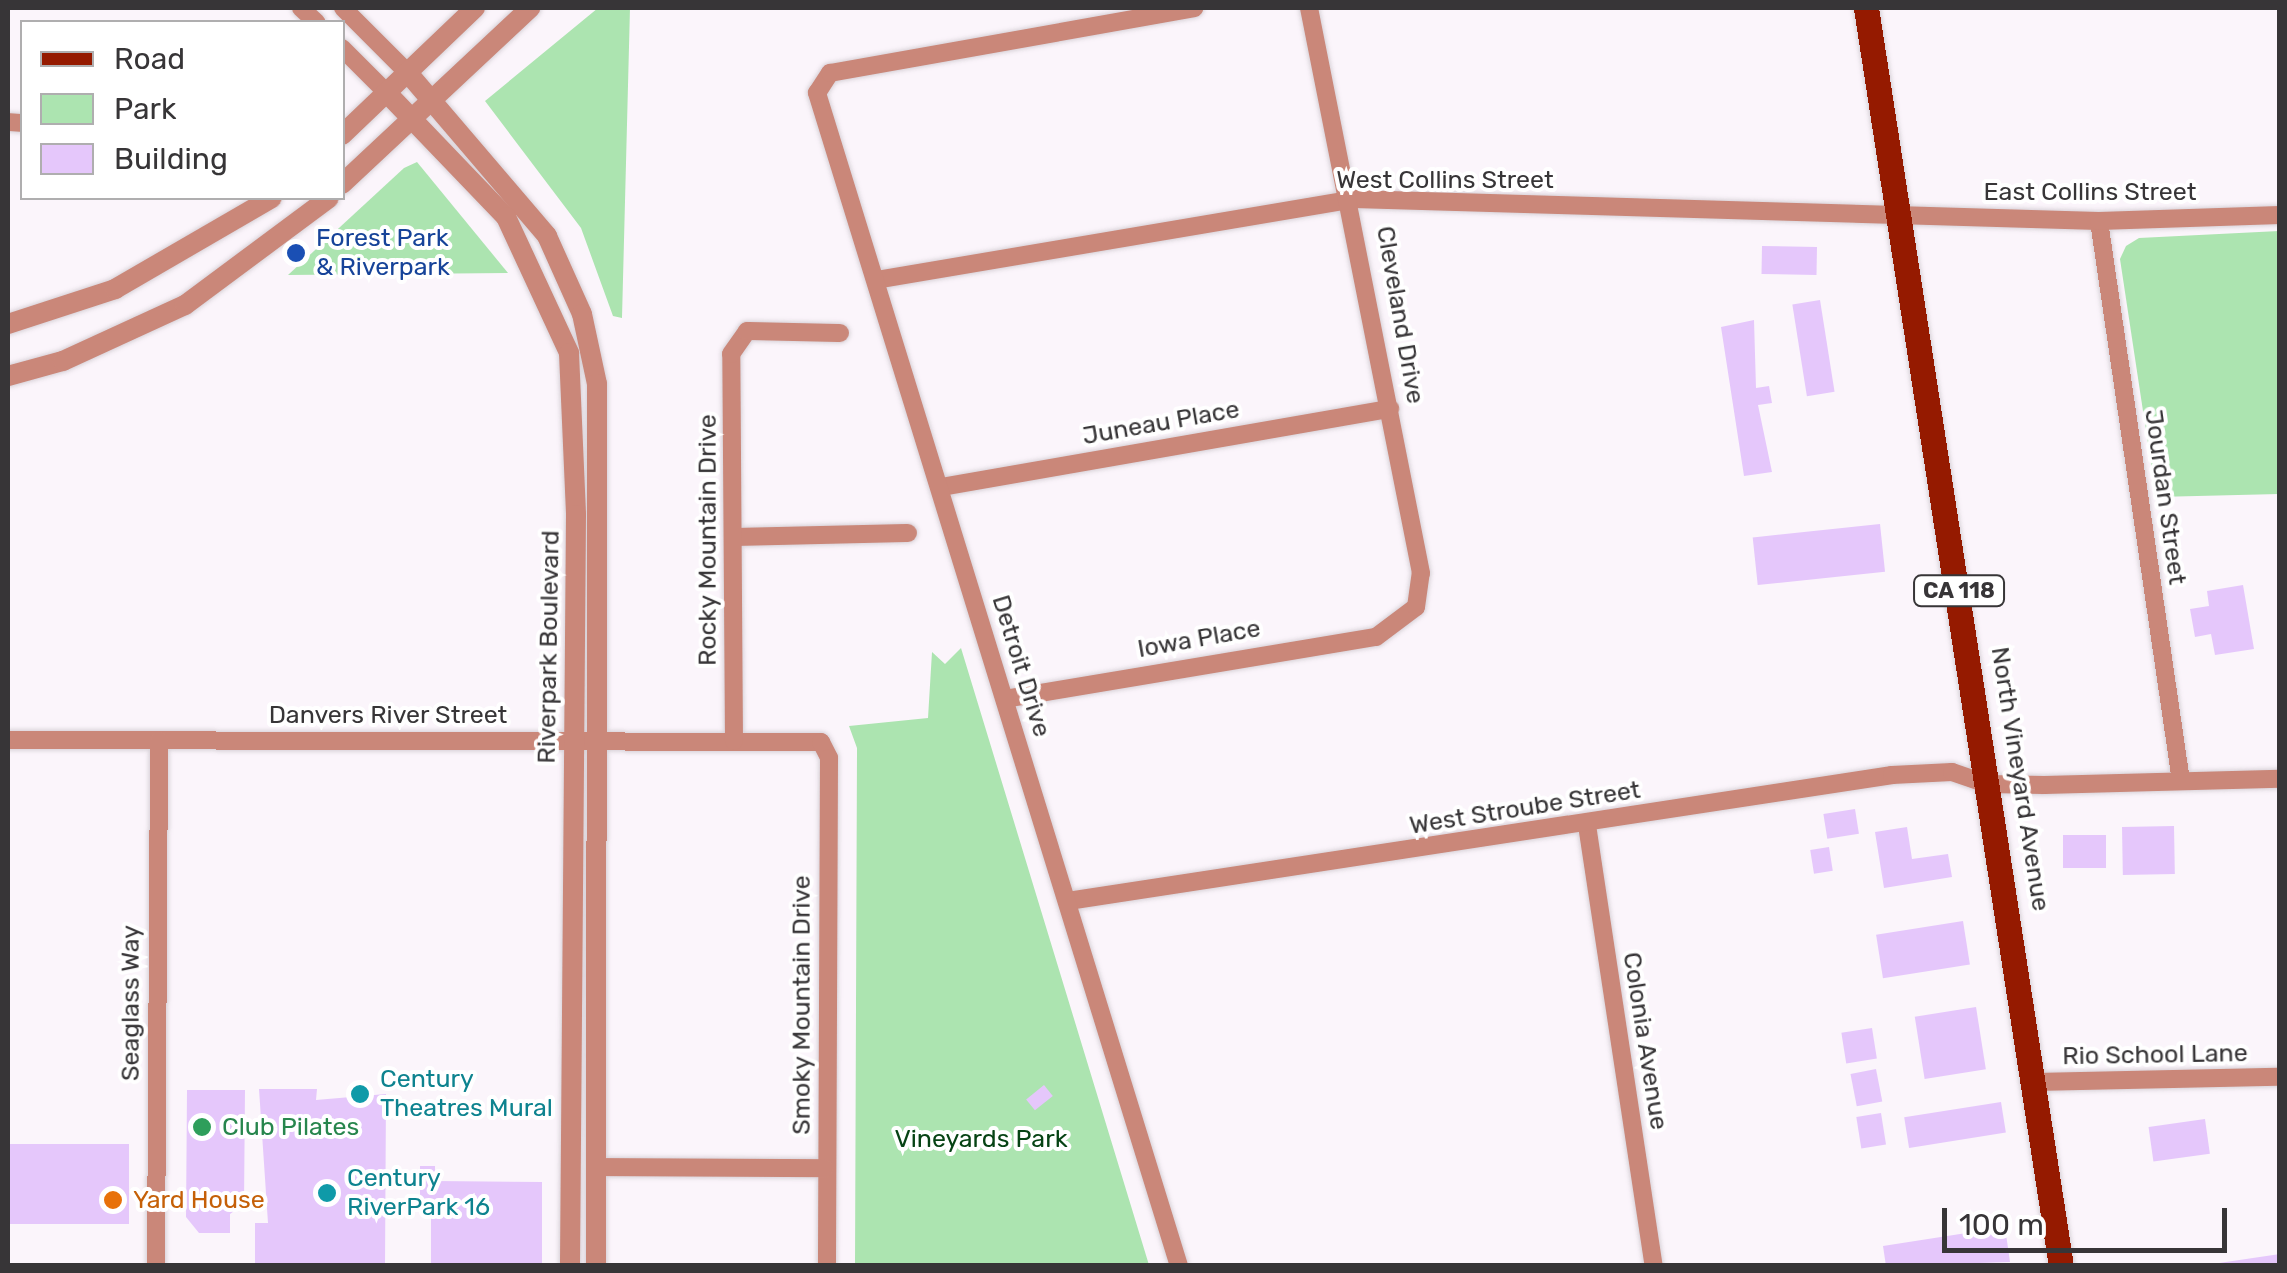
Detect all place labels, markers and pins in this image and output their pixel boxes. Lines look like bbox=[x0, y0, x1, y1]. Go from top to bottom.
place label: Forest Park & Riverpark bbox=[316, 224, 450, 283]
marker: Forest Park & Riverpark bbox=[285, 242, 307, 264]
place label: Century Theatres Mural bbox=[380, 1065, 553, 1124]
marker: Century Theatres Mural bbox=[349, 1083, 371, 1105]
place label: Club Pilates bbox=[222, 1112, 359, 1142]
marker: Club Pilates bbox=[191, 1116, 213, 1138]
place label: Century RiverPark 16 bbox=[347, 1164, 490, 1223]
marker: Century RiverPark 16 bbox=[316, 1182, 338, 1204]
place label: Yard House bbox=[133, 1185, 265, 1215]
marker: Yard House bbox=[102, 1189, 124, 1211]

